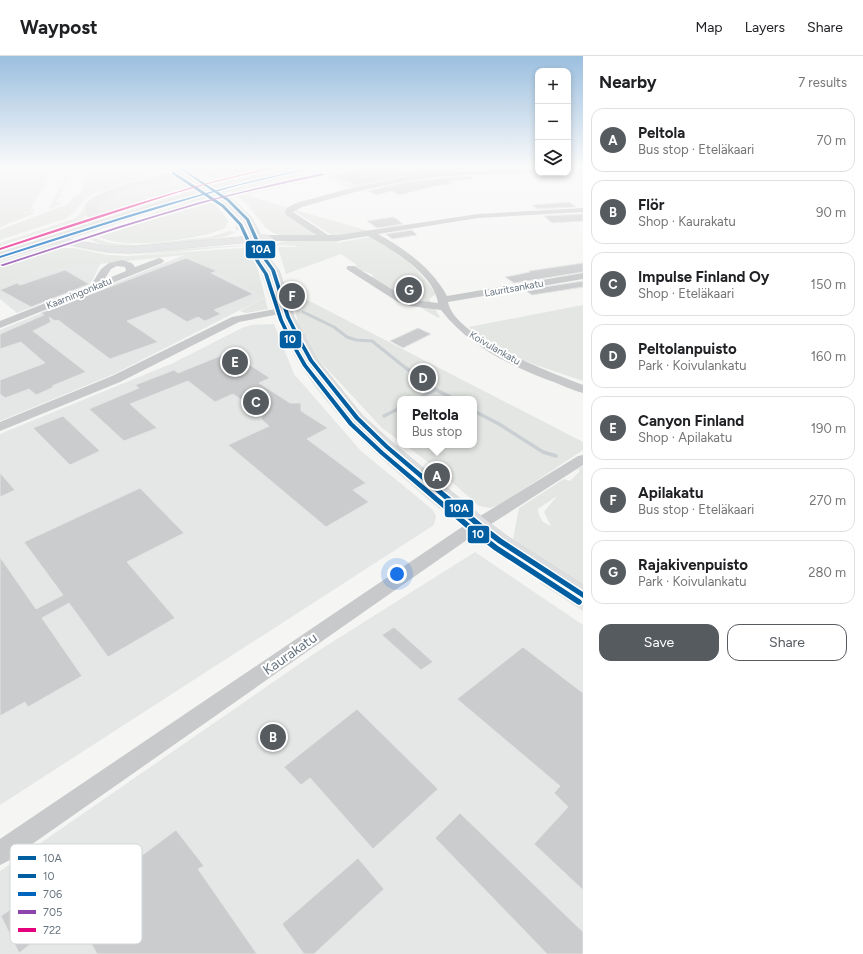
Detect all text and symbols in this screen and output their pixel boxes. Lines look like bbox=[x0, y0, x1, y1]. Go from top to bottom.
text: Waypost bbox=[20, 16, 98, 39]
text: Map bbox=[695, 19, 723, 36]
text: Layers bbox=[745, 19, 785, 36]
text: Share bbox=[807, 19, 843, 36]
map controls bbox=[535, 68, 571, 176]
button: + bbox=[535, 68, 571, 104]
text: Nearby bbox=[599, 72, 657, 92]
text: 7 results bbox=[798, 75, 847, 90]
button: − bbox=[535, 104, 571, 140]
text: Peltola bbox=[638, 124, 685, 142]
text: A bbox=[608, 133, 618, 148]
text: 70 m bbox=[816, 133, 846, 148]
button: layers bbox=[535, 140, 571, 176]
text: Bus stop · Eteläkaari bbox=[638, 142, 754, 157]
text: Flör bbox=[638, 196, 664, 214]
text: B bbox=[609, 205, 617, 220]
text: 90 m bbox=[816, 205, 846, 220]
text: Shop · Kaurakatu bbox=[638, 214, 736, 229]
line badge: 10A bbox=[245, 240, 276, 259]
text: 10A bbox=[251, 243, 271, 256]
text: Impulse Finland Oy bbox=[638, 268, 769, 286]
street label: Kaarningonkatu bbox=[44, 274, 114, 312]
pin: G bbox=[396, 275, 422, 305]
street label: Lauritsankatu bbox=[483, 276, 545, 300]
text: C bbox=[608, 277, 618, 292]
text: 150 m bbox=[811, 277, 846, 292]
pin: F bbox=[279, 281, 305, 311]
text: Shop · Eteläkaari bbox=[638, 286, 734, 301]
street label: Koivulankatu bbox=[467, 328, 523, 368]
line badge: 10 bbox=[279, 330, 302, 349]
text: 10 bbox=[284, 333, 296, 346]
text: Peltolanpuisto bbox=[638, 340, 737, 358]
pin: E bbox=[222, 347, 248, 377]
text: D bbox=[608, 349, 618, 364]
text: 160 m bbox=[811, 349, 846, 364]
text: Park · Koivulankatu bbox=[638, 358, 747, 373]
pin: D bbox=[410, 363, 436, 393]
pin: C bbox=[243, 387, 269, 417]
popup bbox=[397, 396, 477, 448]
text: Peltola bbox=[412, 406, 459, 424]
text: Canyon Finland bbox=[638, 412, 744, 430]
text: E bbox=[609, 421, 617, 436]
text: 190 m bbox=[811, 421, 846, 436]
text: Bus stop bbox=[412, 424, 462, 439]
text: Shop · Apilakatu bbox=[638, 430, 732, 445]
pin: A bbox=[424, 461, 450, 491]
text: Apilakatu bbox=[638, 484, 704, 502]
text: F bbox=[609, 493, 617, 508]
text: 270 m bbox=[809, 493, 846, 508]
line badge: 10A bbox=[444, 499, 474, 518]
text: 10A bbox=[449, 502, 469, 515]
text: Bus stop · Eteläkaari bbox=[638, 502, 754, 517]
line badge: 10 bbox=[467, 525, 490, 544]
text: 10 bbox=[472, 528, 484, 541]
text: Rajakivenpuisto bbox=[638, 556, 748, 574]
your location bbox=[387, 564, 407, 584]
text: G bbox=[608, 565, 618, 580]
text: 280 m bbox=[808, 565, 846, 580]
text: Park · Koivulankatu bbox=[638, 574, 747, 589]
button: Save bbox=[599, 624, 719, 661]
button: Share bbox=[727, 624, 847, 661]
street label: Kaurakatu bbox=[260, 629, 320, 679]
pin: B bbox=[260, 722, 286, 752]
legend bbox=[10, 844, 142, 944]
text: 10A bbox=[43, 852, 63, 865]
text: 10 bbox=[43, 870, 55, 883]
text: 706 bbox=[43, 888, 62, 901]
text: 705 bbox=[43, 906, 62, 919]
text: 722 bbox=[43, 924, 61, 937]

